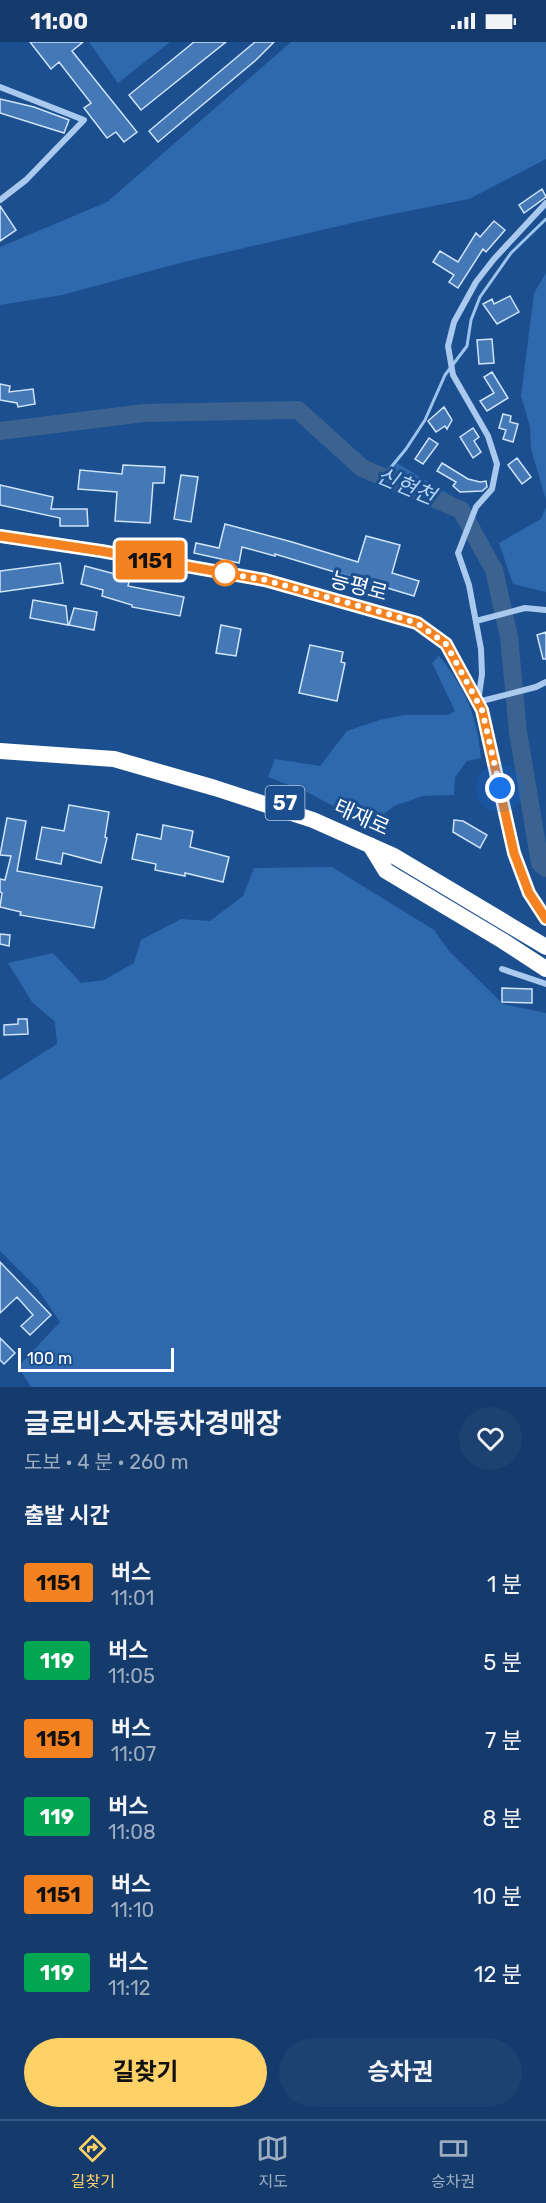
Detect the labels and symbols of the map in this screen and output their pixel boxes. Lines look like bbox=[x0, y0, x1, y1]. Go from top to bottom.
water label: 신현천 bbox=[373, 462, 442, 511]
line badge: 1151 bbox=[108, 540, 192, 580]
unlabelled marker bbox=[212, 560, 238, 586]
street label: 능평로 bbox=[328, 566, 390, 606]
your location bbox=[485, 773, 515, 803]
road number: 57 bbox=[266, 786, 304, 820]
street label: 태재로 bbox=[330, 794, 394, 840]
scale bar bbox=[18, 1345, 174, 1372]

